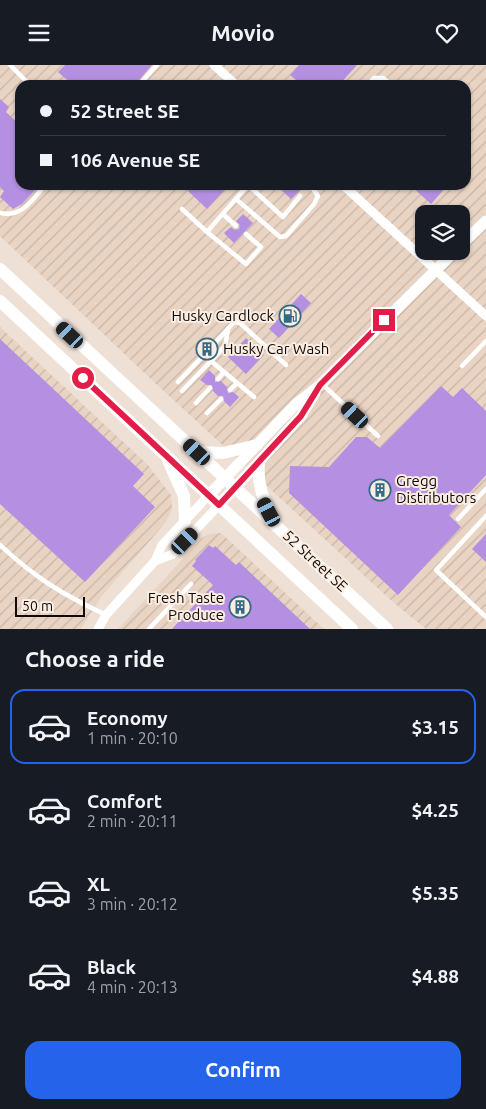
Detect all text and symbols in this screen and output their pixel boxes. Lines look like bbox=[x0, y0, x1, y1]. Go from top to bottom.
icon: menu bbox=[25, 19, 53, 47]
icon: heart bbox=[433, 19, 461, 47]
text: Movio bbox=[211, 20, 275, 45]
text: 52 Street SE bbox=[70, 100, 179, 122]
text: 106 Avenue SE bbox=[70, 149, 200, 171]
map controls bbox=[415, 205, 470, 260]
button: layers bbox=[415, 205, 470, 260]
fuel station icon: Husky Cardlock bbox=[278, 304, 302, 328]
place label: Husky Cardlock bbox=[172, 307, 274, 324]
route end bbox=[373, 309, 395, 331]
car bbox=[53, 319, 86, 351]
building icon: Husky Car Wash bbox=[195, 337, 219, 361]
place label: Husky Car Wash bbox=[223, 340, 329, 357]
route start bbox=[72, 367, 94, 389]
car bbox=[338, 399, 371, 431]
car bbox=[180, 436, 213, 468]
place label: Gregg Distributors bbox=[396, 472, 476, 506]
building icon: Gregg Distributors bbox=[368, 478, 392, 502]
car bbox=[255, 495, 282, 529]
car bbox=[169, 525, 200, 557]
street label: 52 Street SE bbox=[280, 526, 351, 595]
place label: Fresh Taste Produce bbox=[148, 589, 224, 623]
scale bar bbox=[15, 594, 85, 617]
building icon: Fresh Taste Produce bbox=[228, 595, 252, 619]
text: 50 m bbox=[22, 598, 53, 614]
text: Choose a ride bbox=[25, 646, 165, 671]
icon: car bbox=[27, 704, 72, 749]
text: Economy bbox=[87, 707, 168, 729]
text: $3.15 bbox=[411, 716, 459, 738]
text: 1 min · 20:10 bbox=[87, 729, 178, 747]
icon: car bbox=[27, 787, 72, 832]
text: Comfort bbox=[87, 790, 162, 812]
text: $4.25 bbox=[411, 799, 459, 821]
text: 2 min · 20:11 bbox=[87, 812, 178, 830]
icon: car bbox=[27, 870, 72, 915]
text: XL bbox=[87, 873, 110, 895]
text: $5.35 bbox=[411, 882, 459, 904]
text: 3 min · 20:12 bbox=[87, 895, 178, 913]
icon: car bbox=[27, 953, 72, 998]
text: Black bbox=[87, 956, 136, 978]
text: $4.88 bbox=[411, 965, 459, 987]
text: 4 min · 20:13 bbox=[87, 978, 178, 996]
button: Confirm bbox=[25, 1041, 461, 1099]

